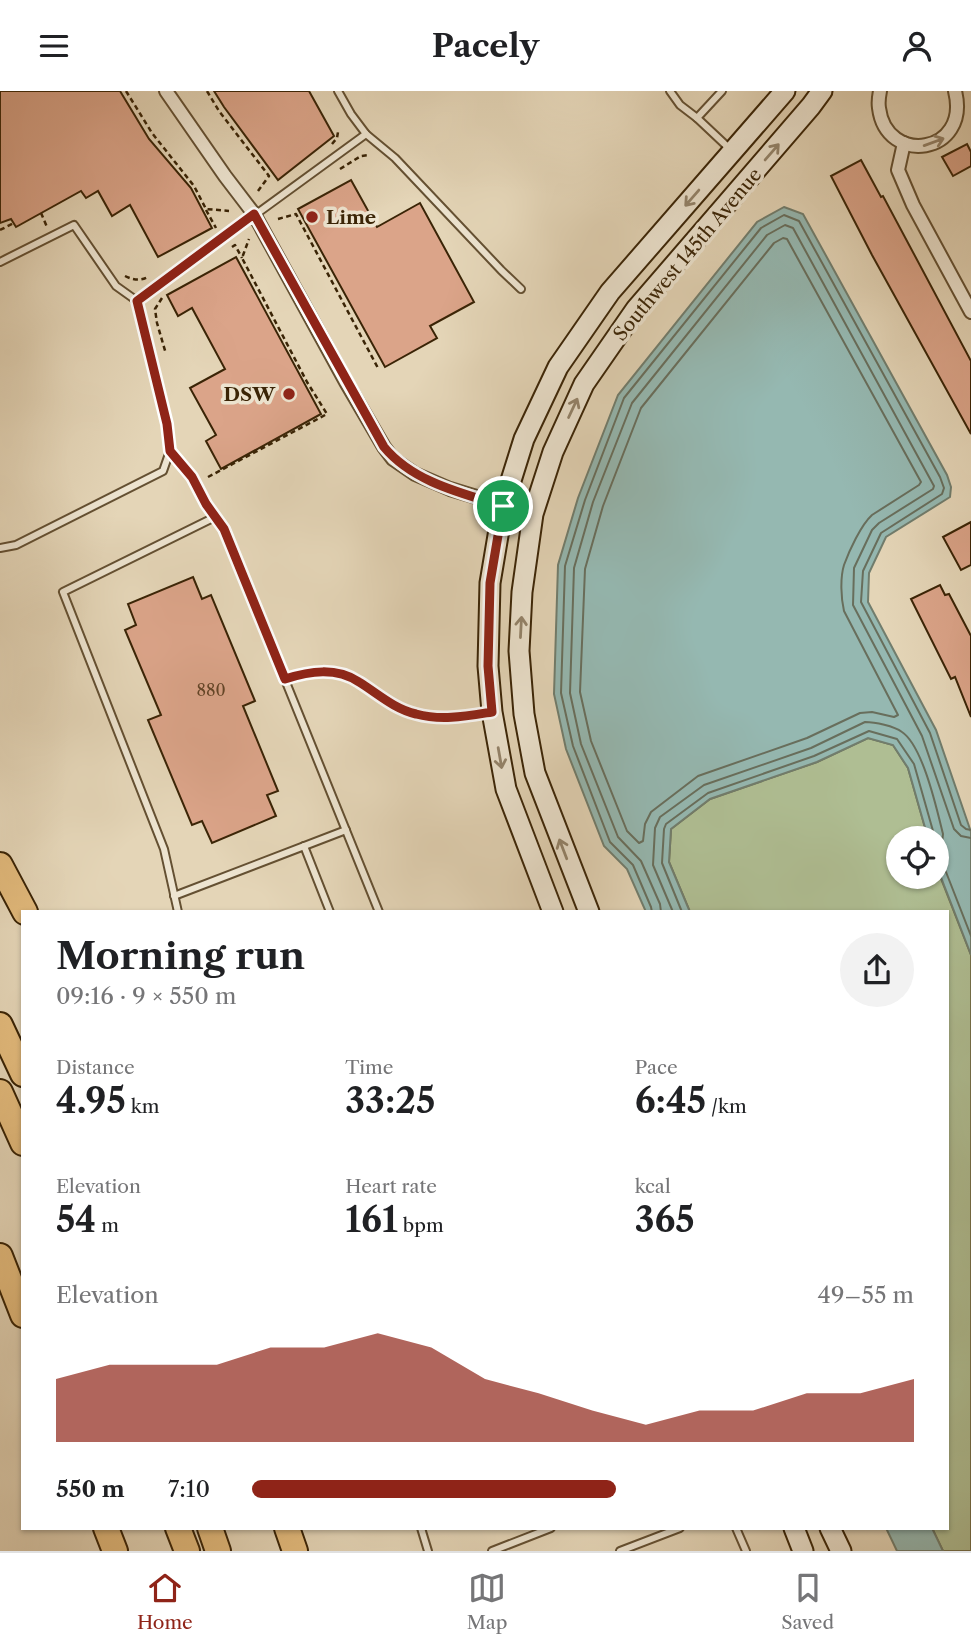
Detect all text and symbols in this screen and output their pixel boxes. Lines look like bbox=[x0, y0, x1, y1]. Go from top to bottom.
text: Pacely bbox=[432, 26, 539, 65]
icon: menu bbox=[35, 27, 73, 65]
icon: person bbox=[898, 27, 936, 65]
one-way arrow bbox=[922, 135, 944, 148]
one-way arrow bbox=[764, 143, 780, 161]
street label: Southwest 145th Avenue bbox=[608, 163, 766, 345]
one-way arrow bbox=[684, 188, 700, 206]
place label: Lime bbox=[326, 206, 376, 229]
marker: Lime bbox=[304, 209, 320, 225]
place label: DSW bbox=[224, 383, 276, 406]
marker: DSW bbox=[281, 386, 297, 402]
one-way arrow bbox=[567, 398, 580, 419]
pin bbox=[473, 476, 533, 536]
icon: arrive bbox=[484, 487, 522, 525]
one-way arrow bbox=[514, 616, 527, 639]
house number: 880 bbox=[196, 680, 226, 700]
one-way arrow bbox=[494, 746, 507, 768]
map controls bbox=[886, 826, 949, 889]
button: locate bbox=[886, 826, 949, 889]
one-way arrow bbox=[556, 838, 569, 860]
text: Morning run bbox=[56, 932, 305, 979]
button: share bbox=[840, 933, 914, 1007]
text: 09:16 · 9 × 550 m bbox=[56, 982, 236, 1010]
text: Distance bbox=[56, 1056, 135, 1079]
text: Time bbox=[345, 1056, 393, 1079]
text: Pace bbox=[635, 1056, 678, 1079]
text: 4.95 bbox=[56, 1079, 126, 1122]
text: 33:25 bbox=[345, 1079, 435, 1122]
text: 6:45 bbox=[635, 1079, 706, 1122]
text: km bbox=[126, 1095, 160, 1118]
text: /km bbox=[706, 1095, 747, 1118]
text: Elevation bbox=[56, 1175, 141, 1198]
text: Heart rate bbox=[345, 1175, 437, 1198]
text: kcal bbox=[635, 1175, 671, 1198]
text: 54 bbox=[56, 1198, 96, 1241]
text: 161 bbox=[345, 1198, 398, 1241]
text: 365 bbox=[635, 1198, 695, 1241]
text: m bbox=[96, 1214, 119, 1237]
text: bpm bbox=[398, 1214, 444, 1237]
text: Elevation bbox=[56, 1281, 159, 1309]
text: 49–55 m bbox=[818, 1281, 914, 1309]
text: 550 m bbox=[56, 1475, 125, 1503]
text: 7:10 bbox=[168, 1475, 210, 1503]
tab: Home bbox=[137, 1569, 193, 1634]
tab: Map bbox=[467, 1569, 507, 1634]
tab: Saved bbox=[781, 1569, 834, 1634]

